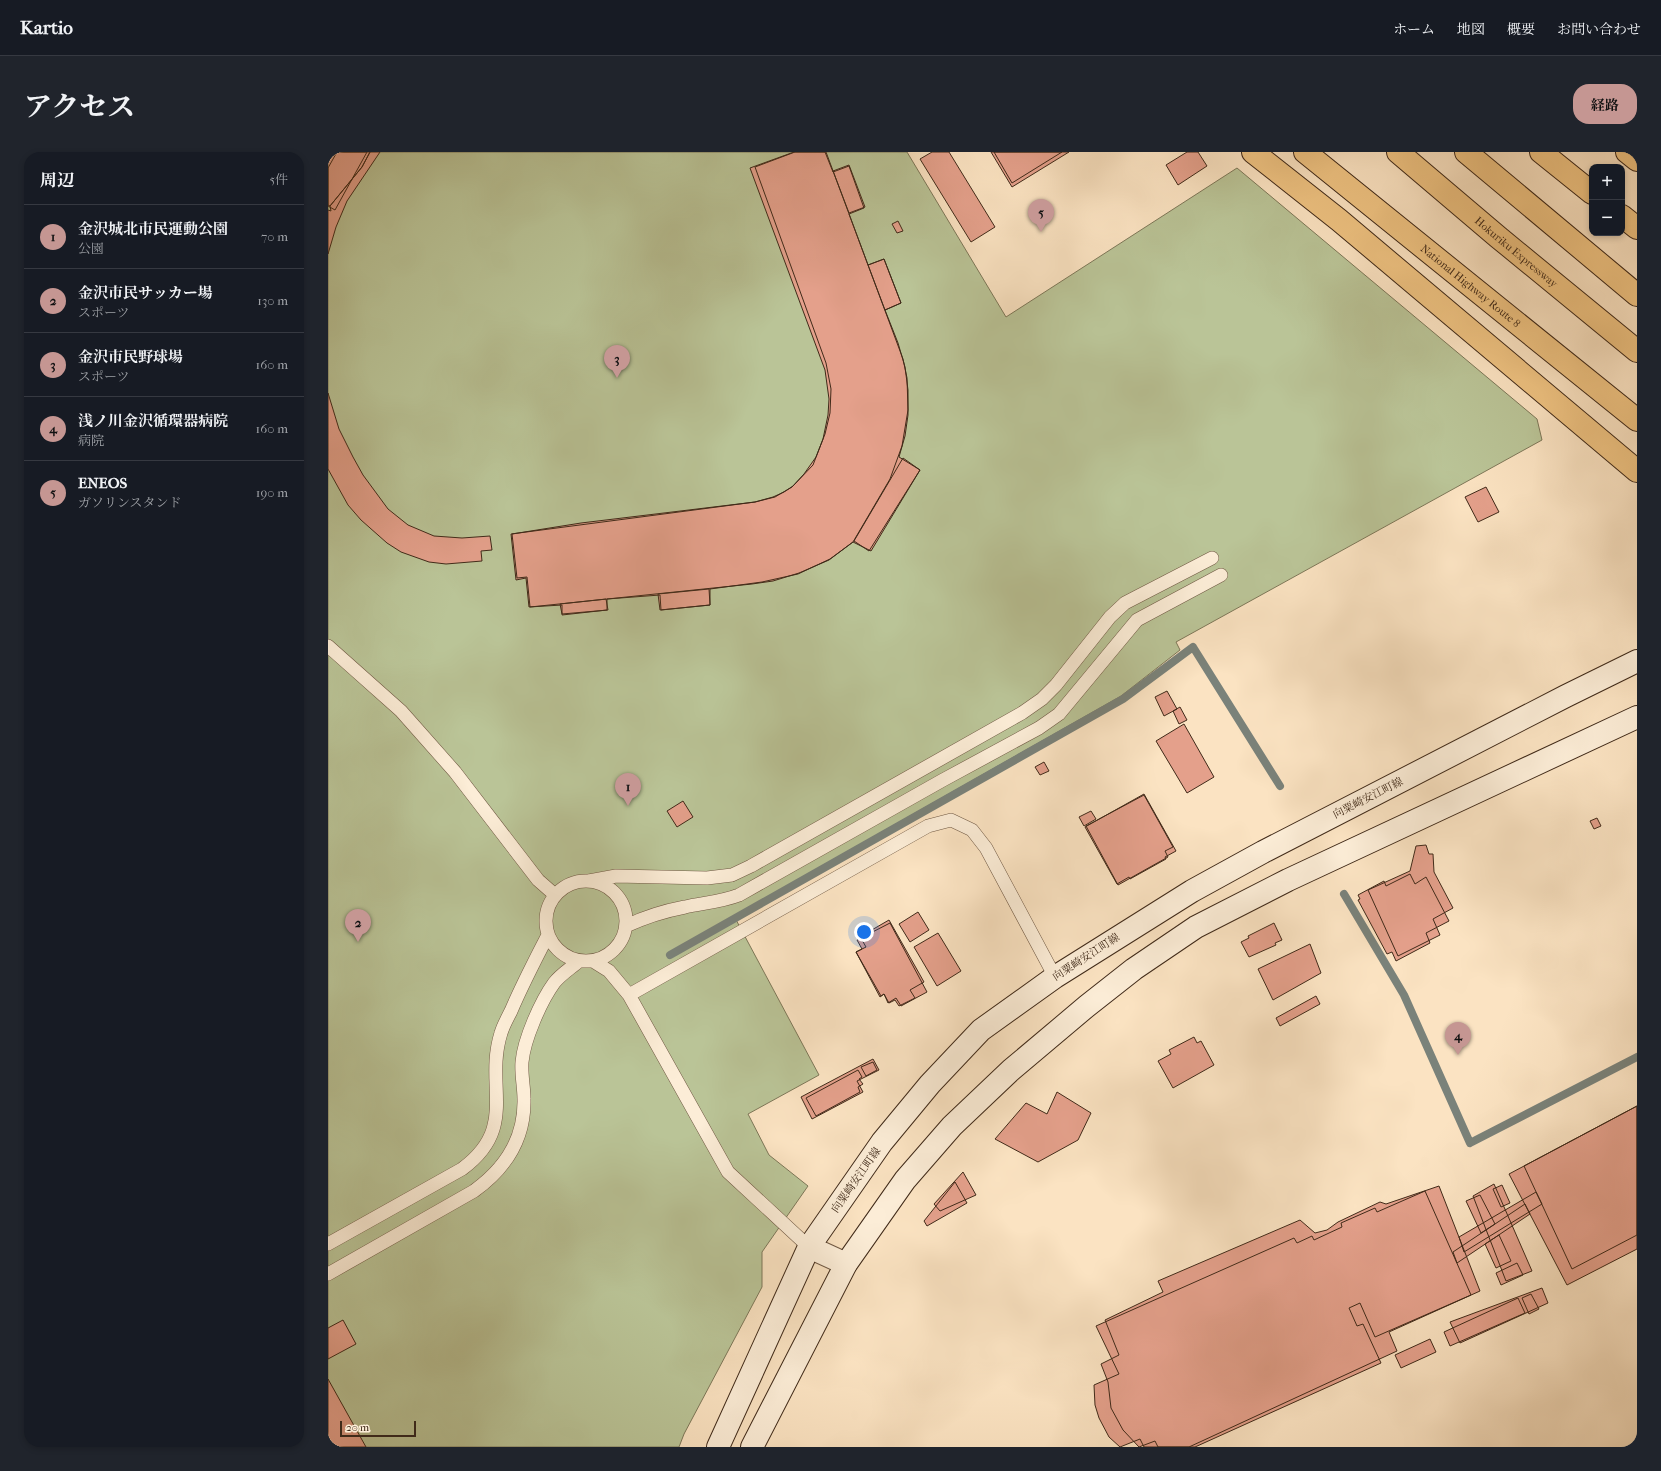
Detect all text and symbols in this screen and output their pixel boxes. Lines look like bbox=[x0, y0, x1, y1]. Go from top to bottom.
text: Kartio bbox=[20, 17, 73, 39]
text: ホーム bbox=[1393, 21, 1435, 38]
text: 地図 bbox=[1457, 21, 1485, 38]
text: 概要 bbox=[1507, 21, 1535, 38]
text: お問い合わせ bbox=[1557, 21, 1641, 38]
button: 経路 bbox=[1573, 84, 1637, 124]
text: アクセス bbox=[24, 90, 135, 123]
map controls bbox=[1589, 164, 1625, 236]
button: + bbox=[1589, 164, 1625, 200]
text: 周辺 bbox=[40, 170, 74, 190]
text: 5件 bbox=[269, 172, 288, 187]
pin: 5 bbox=[1028, 199, 1054, 232]
button: − bbox=[1589, 200, 1625, 236]
street label: Hokuriku Expressway bbox=[1472, 214, 1561, 291]
text: 金沢城北市民運動公園 bbox=[78, 220, 228, 238]
text: 1 bbox=[51, 229, 55, 244]
text: 70 m bbox=[261, 229, 288, 244]
text: 公園 bbox=[78, 241, 104, 256]
street label: National Highway Route 8 bbox=[1418, 242, 1523, 330]
text: 金沢市民サッカー場 bbox=[78, 284, 213, 302]
text: 2 bbox=[50, 293, 56, 308]
text: 130 m bbox=[257, 293, 288, 308]
text: スポーツ bbox=[78, 305, 129, 320]
pin: 3 bbox=[604, 345, 630, 378]
text: 金沢市民野球場 bbox=[78, 348, 183, 366]
text: 3 bbox=[50, 357, 56, 372]
text: 160 m bbox=[256, 357, 288, 372]
text: スポーツ bbox=[78, 369, 129, 384]
text: 浅ノ川金沢循環器病院 bbox=[78, 412, 228, 430]
text: 4 bbox=[49, 421, 57, 436]
text: 160 m bbox=[256, 421, 288, 436]
text: 病院 bbox=[78, 433, 104, 448]
text: ENEOS bbox=[78, 474, 127, 492]
text: 5 bbox=[50, 485, 56, 500]
text: 190 m bbox=[256, 485, 288, 500]
text: ガソリンスタンド bbox=[78, 495, 182, 510]
pin: 1 bbox=[615, 773, 641, 806]
street label: 向粟崎安江町線 bbox=[1331, 775, 1405, 821]
pin: 2 bbox=[345, 909, 371, 942]
your location bbox=[854, 922, 874, 942]
street label: 向粟崎安江町線 bbox=[1050, 931, 1122, 983]
pin: 4 bbox=[1445, 1022, 1471, 1055]
street label: 向粟崎安江町線 bbox=[829, 1145, 883, 1215]
scale bar bbox=[340, 1419, 416, 1438]
text: 20 m bbox=[346, 1421, 369, 1434]

